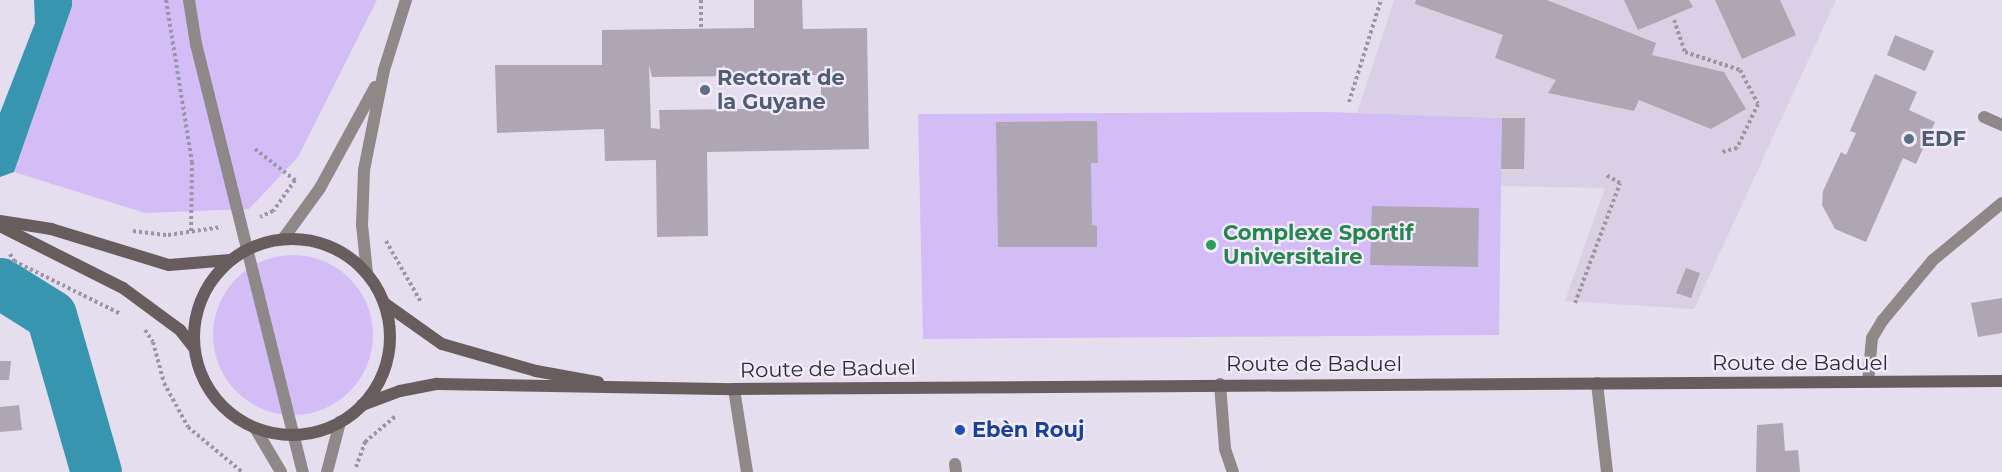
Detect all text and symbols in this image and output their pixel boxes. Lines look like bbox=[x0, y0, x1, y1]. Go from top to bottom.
place label: Rectorat de la Guyane bbox=[717, 65, 845, 115]
marker: Rectorat de la Guyane bbox=[698, 83, 712, 97]
place label: EDF bbox=[1921, 126, 1966, 152]
marker: EDF bbox=[1902, 132, 1916, 146]
place label: Complexe Sportif Universitaire bbox=[1223, 220, 1413, 270]
marker: Complexe Sportif Universitaire bbox=[1204, 238, 1218, 252]
street label: Route de Baduel bbox=[1712, 350, 1888, 376]
street label: Route de Baduel bbox=[1226, 351, 1402, 377]
street label: Route de Baduel bbox=[740, 355, 916, 383]
place label: Ebèn Rouj bbox=[972, 417, 1084, 443]
marker: Ebèn Rouj bbox=[953, 423, 967, 437]

